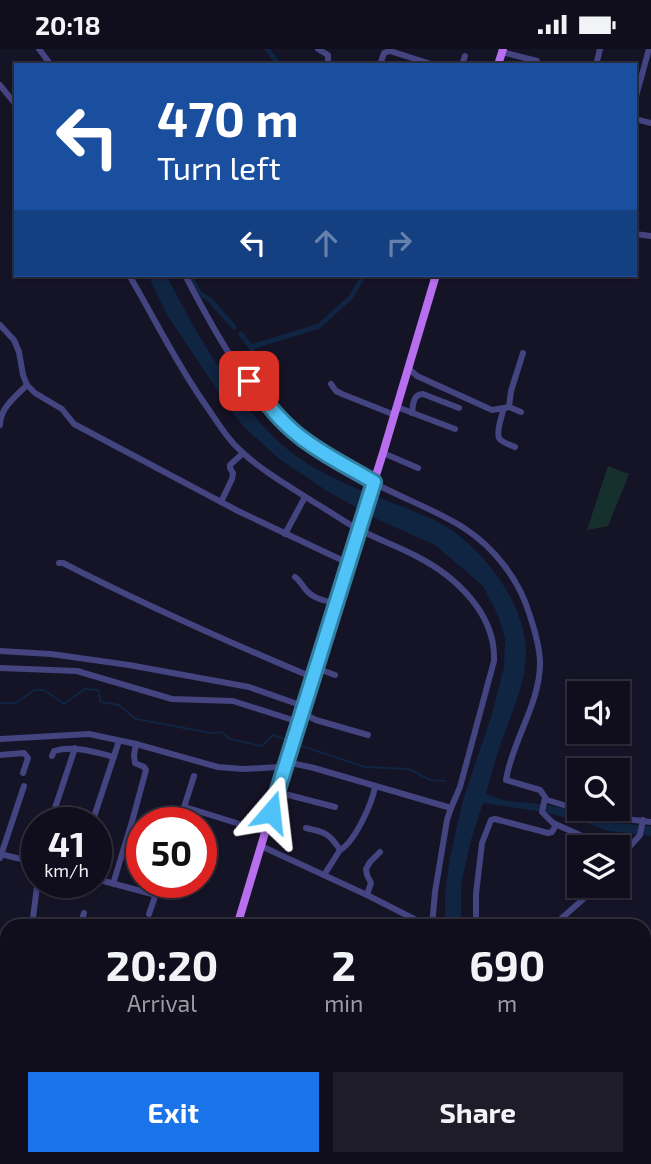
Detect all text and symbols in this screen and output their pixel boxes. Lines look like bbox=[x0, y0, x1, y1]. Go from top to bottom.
text: 20:18 bbox=[35, 9, 101, 40]
text: 470 m bbox=[157, 88, 299, 147]
icon: left bbox=[42, 91, 133, 182]
text: Turn left bbox=[157, 148, 281, 186]
icon: left bbox=[234, 224, 272, 262]
icon: ahead bbox=[307, 224, 345, 262]
icon: right bbox=[380, 224, 418, 262]
pin bbox=[219, 351, 279, 411]
icon: arrive bbox=[230, 362, 268, 400]
map controls bbox=[567, 681, 630, 898]
button: sound bbox=[567, 681, 630, 744]
button: search bbox=[567, 758, 630, 821]
position arrow bbox=[234, 775, 308, 849]
speed limit sign: 50 bbox=[126, 807, 217, 898]
text: 41 bbox=[48, 822, 85, 864]
button: layers bbox=[567, 835, 630, 898]
text: km/h bbox=[44, 859, 89, 881]
text: 20:20 bbox=[106, 939, 218, 989]
text: 2 bbox=[332, 939, 356, 989]
text: 690 bbox=[469, 939, 545, 989]
text: Arrival bbox=[127, 989, 197, 1017]
text: min bbox=[324, 989, 363, 1017]
text: m bbox=[497, 989, 517, 1017]
button: Exit bbox=[28, 1072, 319, 1152]
button: Share bbox=[333, 1072, 623, 1152]

